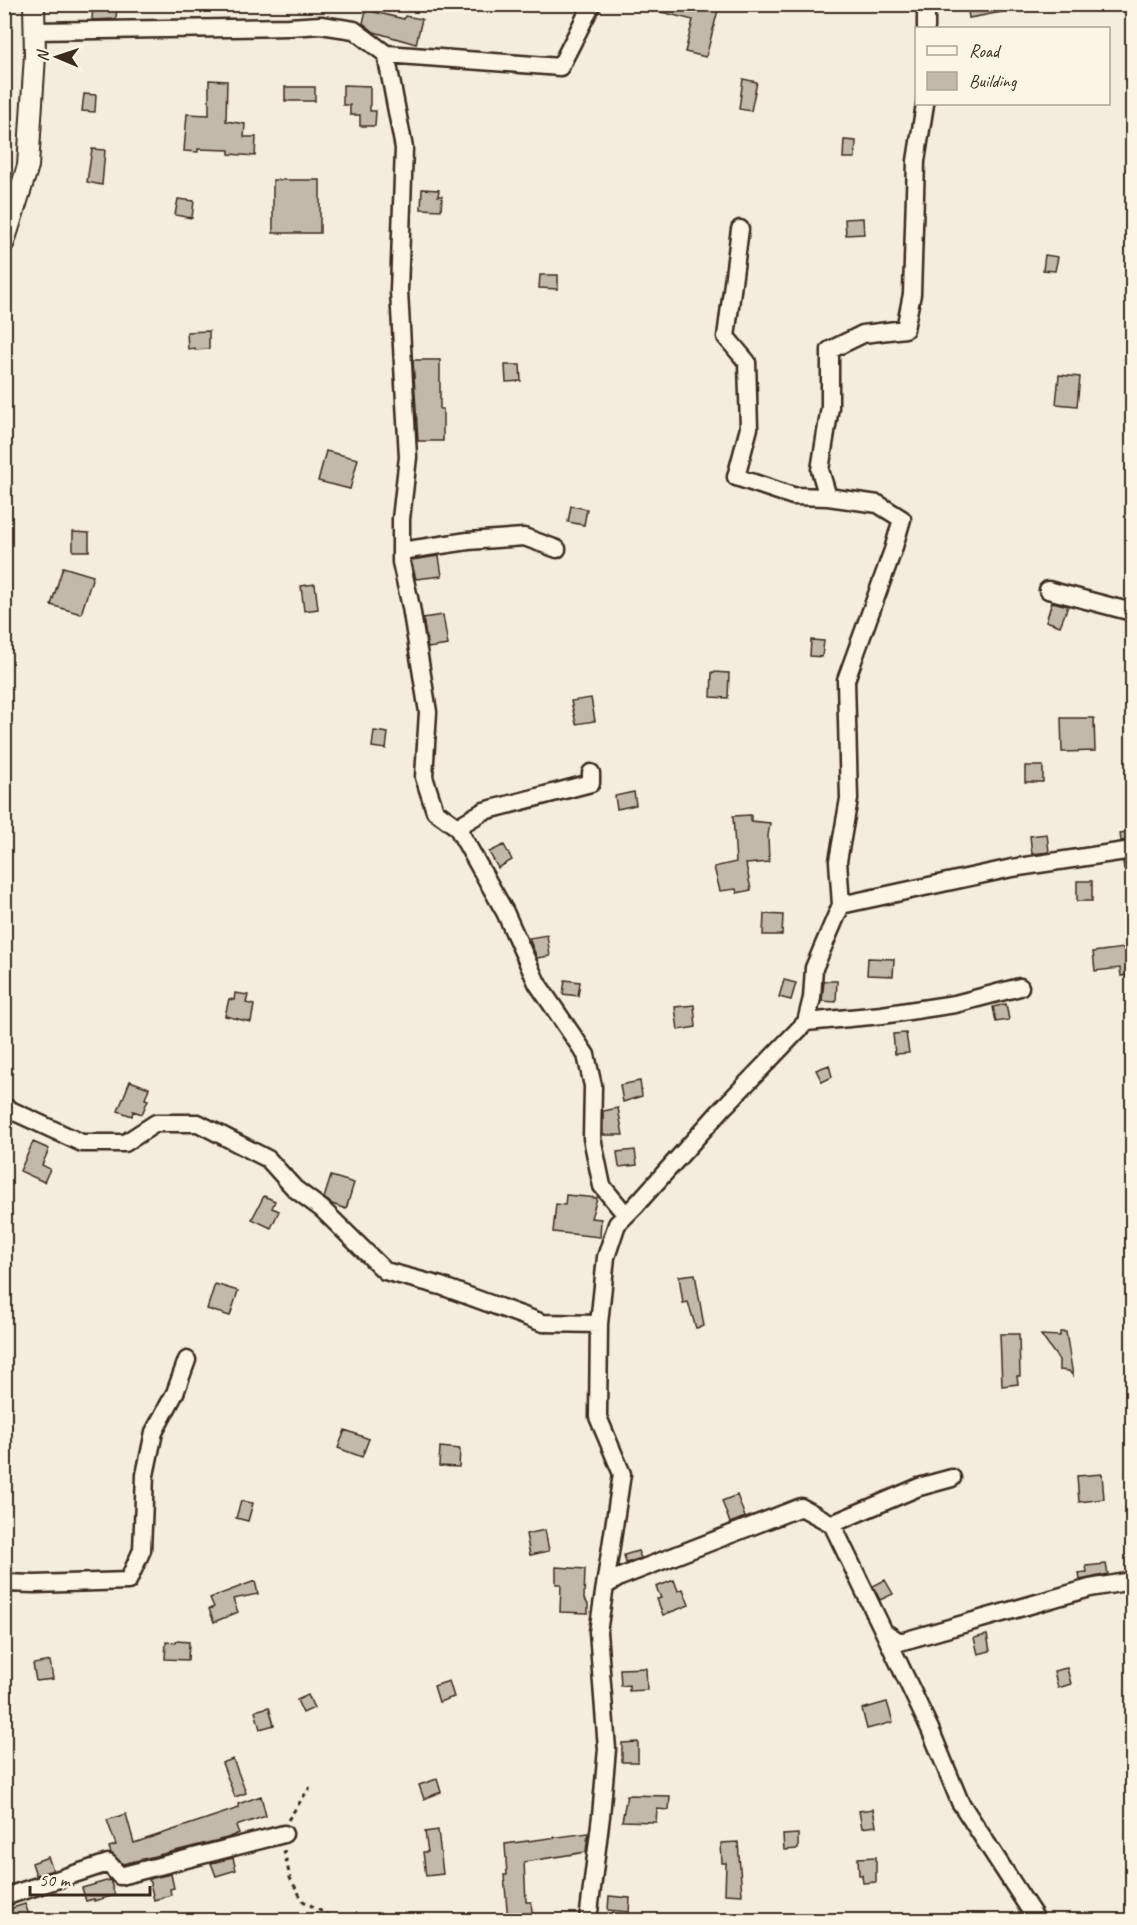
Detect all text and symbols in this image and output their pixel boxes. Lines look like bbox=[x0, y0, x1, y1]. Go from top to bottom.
north arrow bbox=[27, 27, 87, 87]
legend bbox=[915, 27, 1110, 105]
text: Road bbox=[969, 40, 1002, 62]
text: N bbox=[33, 48, 53, 62]
text: Building bbox=[969, 70, 1018, 92]
scale bar bbox=[30, 1859, 150, 1897]
text: 50 m bbox=[39, 1869, 72, 1891]

